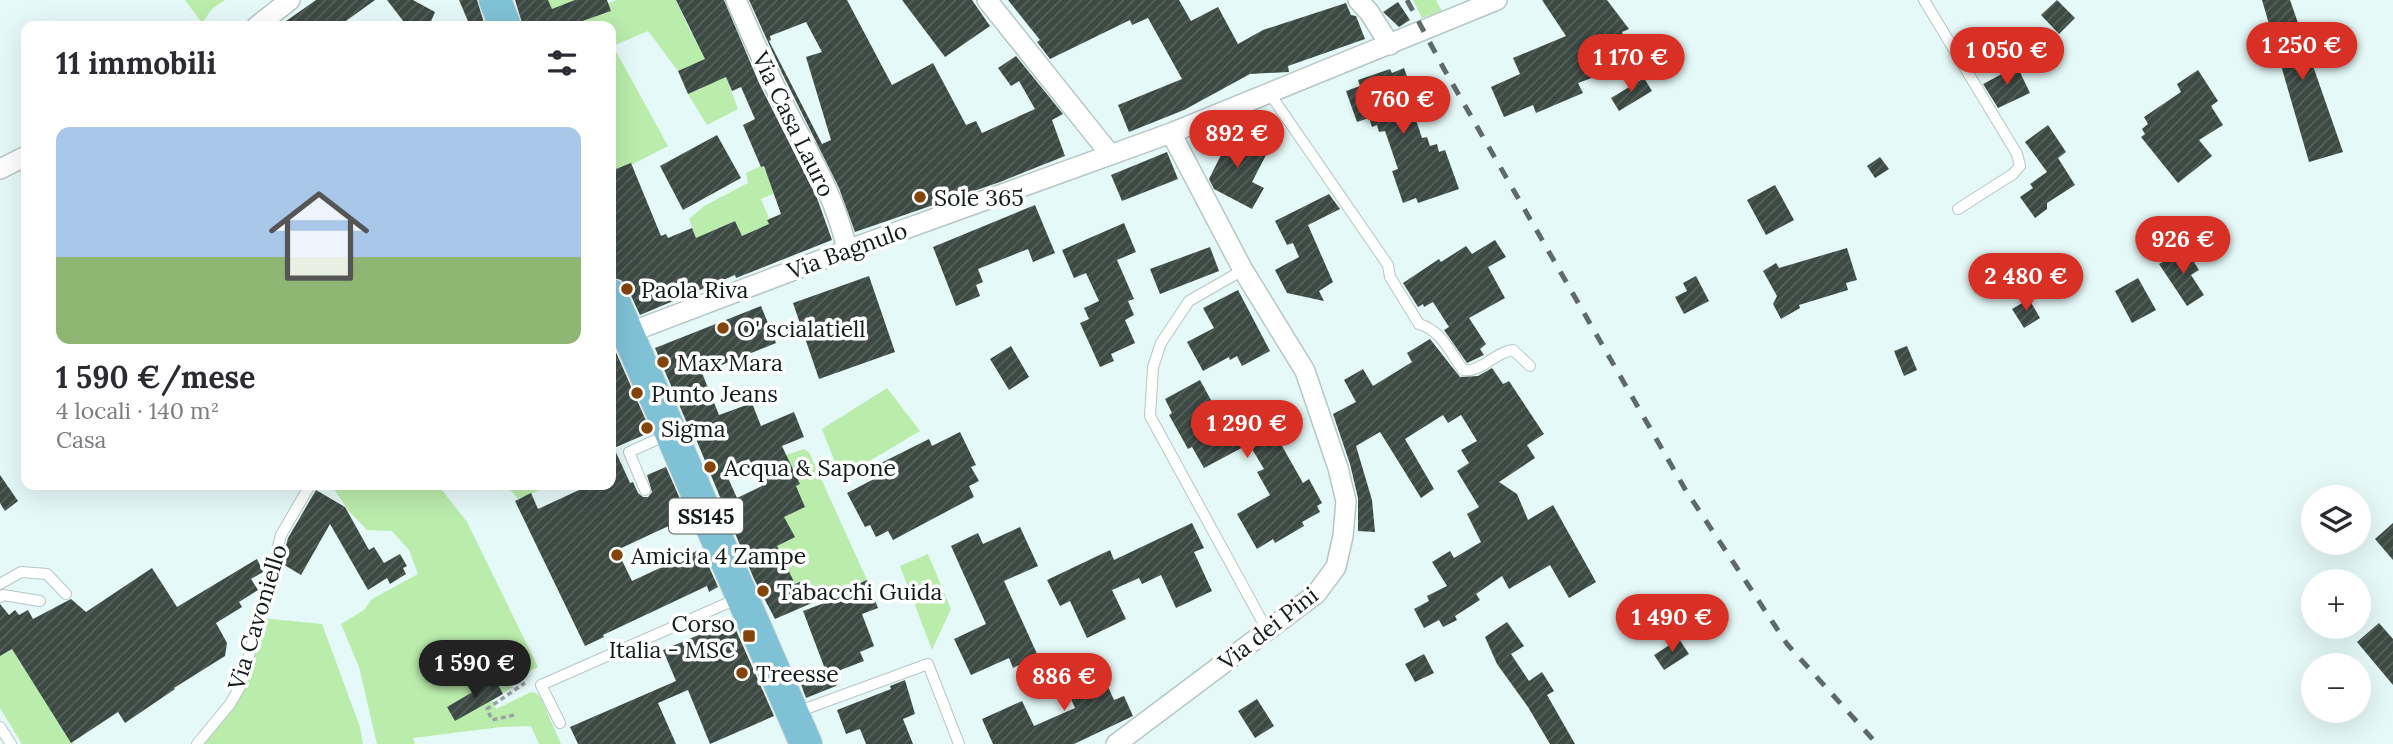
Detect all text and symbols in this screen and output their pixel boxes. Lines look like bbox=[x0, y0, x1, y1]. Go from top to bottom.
pin: 1 250 € bbox=[2237, 22, 2367, 82]
pin: 1 050 € bbox=[1942, 28, 2072, 87]
text: 1 250 € bbox=[2262, 30, 2342, 59]
pin: 1 170 € bbox=[1566, 34, 1696, 94]
text: 1 050 € bbox=[1966, 35, 2048, 64]
text: 1 170 € bbox=[1594, 42, 1668, 71]
text: 11 immobili bbox=[56, 44, 216, 82]
icon: filters bbox=[543, 44, 581, 82]
street label: Via Casa Lauro bbox=[746, 46, 842, 201]
pin: 760 € bbox=[1354, 76, 1452, 136]
text: 760 € bbox=[1371, 84, 1435, 113]
pin: 892 € bbox=[1188, 110, 1286, 170]
text: 892 € bbox=[1205, 118, 1269, 147]
icon: home bbox=[256, 173, 382, 299]
place label: Sole 365 bbox=[934, 183, 1024, 212]
marker: Sole 365 bbox=[912, 189, 928, 205]
street label: Via Bagnulo bbox=[782, 215, 911, 285]
pin: 926 € bbox=[2134, 216, 2232, 276]
text: 926 € bbox=[2151, 224, 2215, 253]
pin: 2 480 € bbox=[1961, 254, 2091, 313]
text: 2 480 € bbox=[1984, 261, 2068, 290]
place label: Paola Riva bbox=[641, 275, 749, 304]
marker: Paola Riva bbox=[619, 281, 635, 297]
place label: O' scialatiell bbox=[737, 314, 866, 343]
marker: O' scialatiell bbox=[715, 320, 731, 336]
place label: Max Mara bbox=[677, 348, 783, 377]
marker: Max Mara bbox=[655, 354, 671, 370]
text: 1 590 €/mese bbox=[56, 358, 255, 396]
place label: Punto Jeans bbox=[651, 379, 778, 408]
marker: Punto Jeans bbox=[629, 385, 645, 401]
text: 4 locali · 140 m² bbox=[56, 396, 219, 425]
pin: 1 290 € bbox=[1182, 400, 1312, 460]
text: 1 290 € bbox=[1207, 408, 1287, 437]
place label: Sigma bbox=[661, 414, 726, 443]
marker: Sigma bbox=[639, 420, 655, 436]
text: Casa bbox=[56, 425, 106, 454]
place label: Acqua & Sapone bbox=[723, 453, 896, 482]
marker: Acqua & Sapone bbox=[702, 459, 718, 475]
map controls bbox=[2301, 485, 2371, 723]
button: layers bbox=[2301, 485, 2371, 555]
road number: SS145 bbox=[669, 498, 743, 534]
street label: Via Cavoniello bbox=[221, 541, 293, 694]
place label: Amici a 4 Zampe bbox=[630, 541, 806, 570]
marker: Amici a 4 Zampe bbox=[609, 547, 625, 563]
button: + bbox=[2301, 569, 2371, 639]
place label: Tabacchi Guida bbox=[777, 577, 942, 606]
street label: Via dei Pini bbox=[1212, 580, 1324, 677]
marker: Tabacchi Guida bbox=[755, 583, 771, 599]
pin: 1 490 € bbox=[1607, 594, 1737, 654]
text: 1 490 € bbox=[1632, 602, 1712, 631]
place label: Corso Italia - MSC bbox=[609, 609, 735, 664]
marker: Corso Italia - MSC bbox=[741, 628, 757, 644]
pin: 1 590 € bbox=[410, 640, 540, 700]
text: 1 590 € bbox=[435, 648, 515, 677]
button: − bbox=[2301, 653, 2371, 723]
pin: 886 € bbox=[1015, 654, 1113, 713]
place label: Treesse bbox=[756, 659, 839, 688]
text: 886 € bbox=[1032, 661, 1096, 690]
marker: Treesse bbox=[734, 665, 750, 681]

